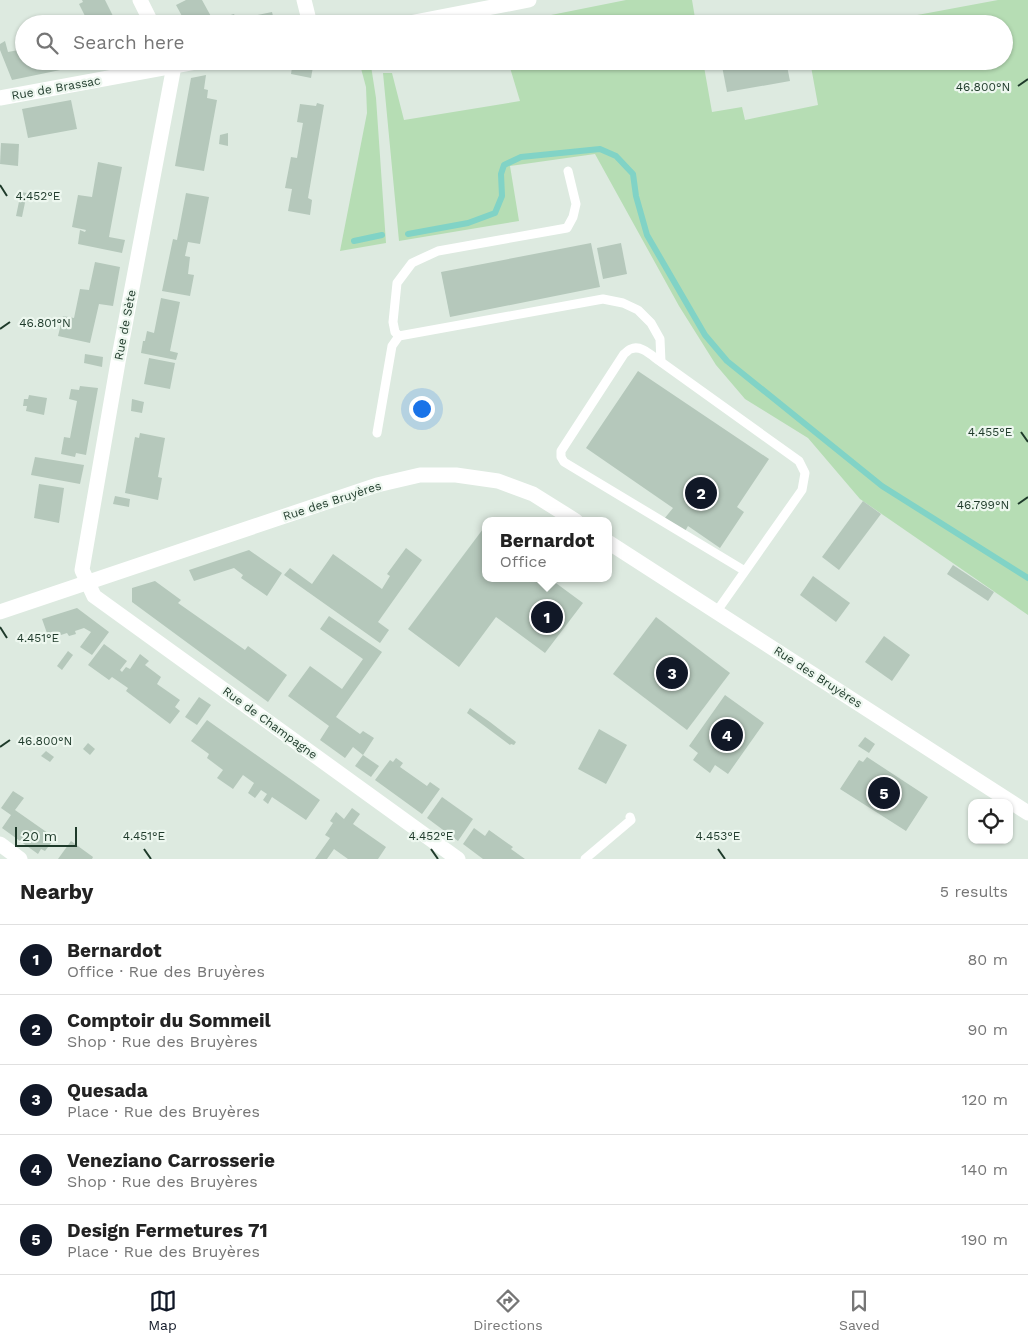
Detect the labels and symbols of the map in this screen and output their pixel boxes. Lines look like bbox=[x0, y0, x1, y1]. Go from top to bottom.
street label: Rue de Brassac bbox=[10, 73, 102, 103]
text: 46.800°N bbox=[956, 80, 1010, 94]
text: 4.452°E bbox=[16, 189, 61, 203]
street label: Rue de Sète bbox=[111, 289, 139, 361]
text: 46.801°N bbox=[19, 316, 71, 330]
your location bbox=[409, 396, 435, 422]
text: 4.455°E bbox=[968, 425, 1013, 439]
pin: 2 bbox=[685, 474, 717, 512]
street label: Rue des Bruyères bbox=[281, 479, 383, 523]
text: 46.799°N bbox=[957, 498, 1009, 512]
pin: 1 bbox=[531, 598, 563, 636]
text: 4.451°E bbox=[17, 631, 60, 645]
street label: Rue des Bruyères bbox=[771, 643, 865, 711]
pin: 3 bbox=[656, 654, 688, 692]
street label: Rue de Champagne bbox=[220, 684, 320, 762]
pin: 4 bbox=[711, 716, 743, 754]
text: 46.800°N bbox=[18, 734, 72, 748]
pin: 5 bbox=[868, 774, 900, 812]
scale bar bbox=[15, 824, 78, 847]
text: 4.451°E bbox=[123, 829, 166, 843]
text: 4.452°E bbox=[409, 829, 454, 843]
text: 4.453°E bbox=[696, 829, 741, 843]

